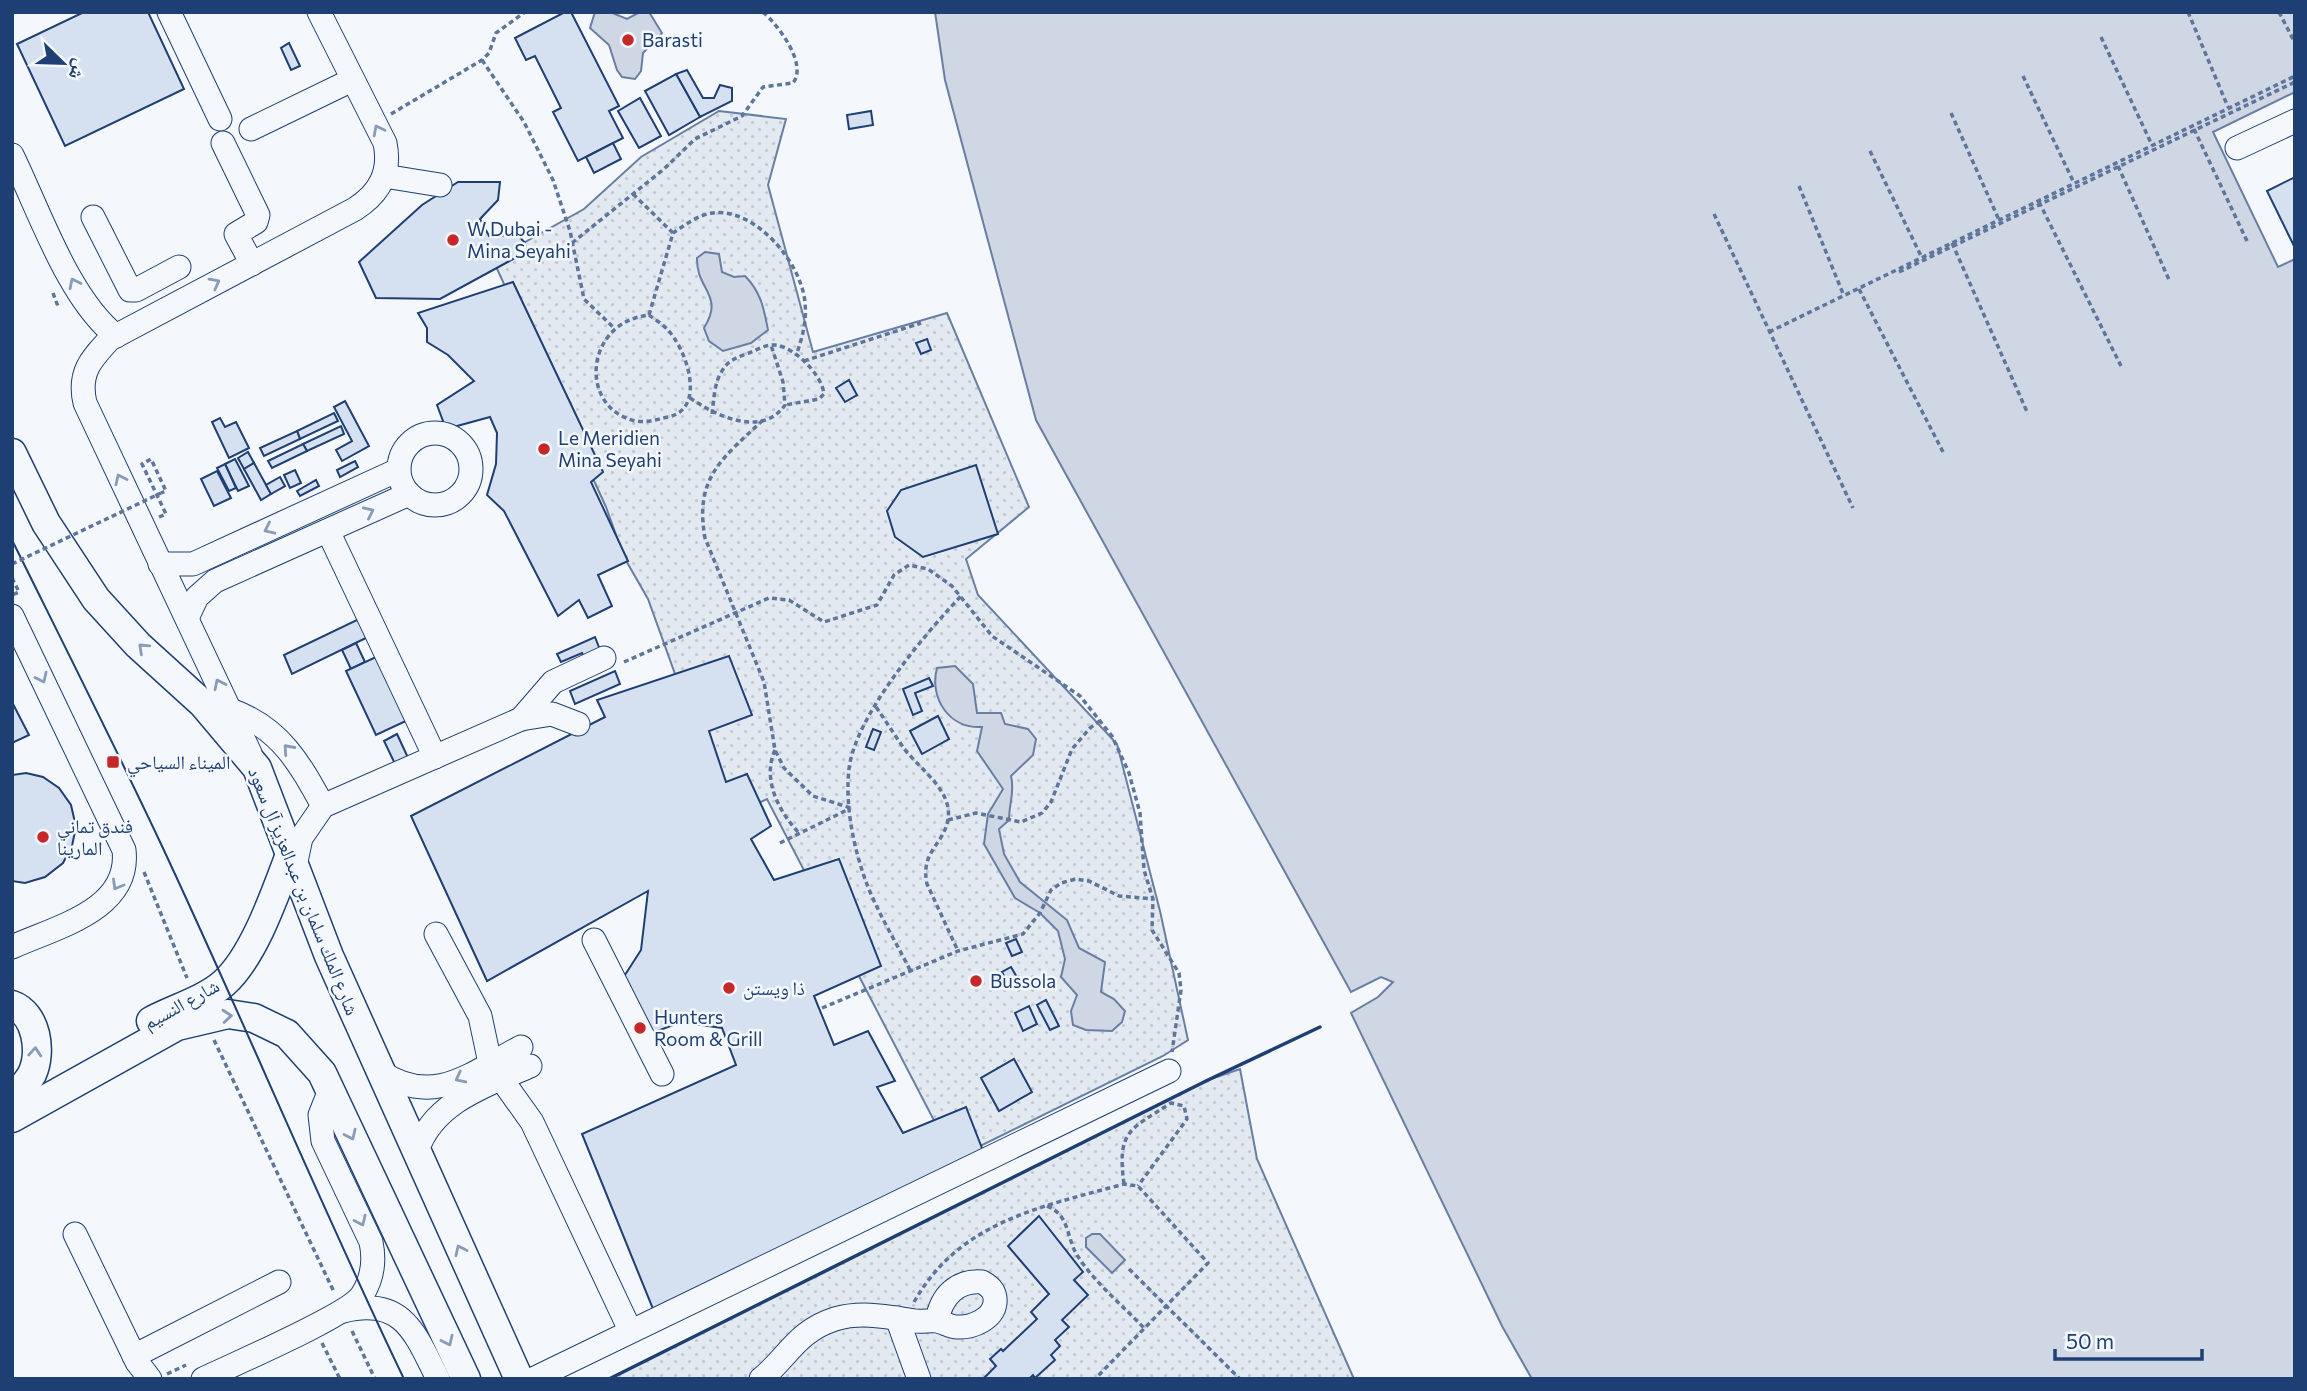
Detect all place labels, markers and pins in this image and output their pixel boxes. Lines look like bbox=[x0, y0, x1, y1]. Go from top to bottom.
place label: Barasti bbox=[642, 28, 703, 51]
marker: Barasti bbox=[620, 32, 636, 48]
place label: W Dubai - Mina Seyahi bbox=[467, 217, 571, 262]
marker: W Dubai - Mina Seyahi bbox=[445, 232, 461, 248]
place label: Le Meridien Mina Seyahi bbox=[558, 426, 662, 471]
marker: Le Meridien Mina Seyahi bbox=[536, 441, 552, 457]
place label: الميناء السياحي bbox=[127, 750, 230, 778]
marker: الميناء السياحي bbox=[105, 754, 121, 770]
place label: فندق تماني المارينا bbox=[57, 814, 133, 860]
marker: فندق تماني المارينا bbox=[35, 829, 51, 845]
place label: Bussola bbox=[990, 969, 1056, 992]
marker: Bussola bbox=[968, 973, 984, 989]
place label: ذا ويستن bbox=[743, 976, 805, 1000]
marker: ذا ويستن bbox=[721, 980, 737, 996]
place label: Hunters Room & Grill bbox=[654, 1005, 763, 1050]
marker: Hunters Room & Grill bbox=[632, 1020, 648, 1036]

